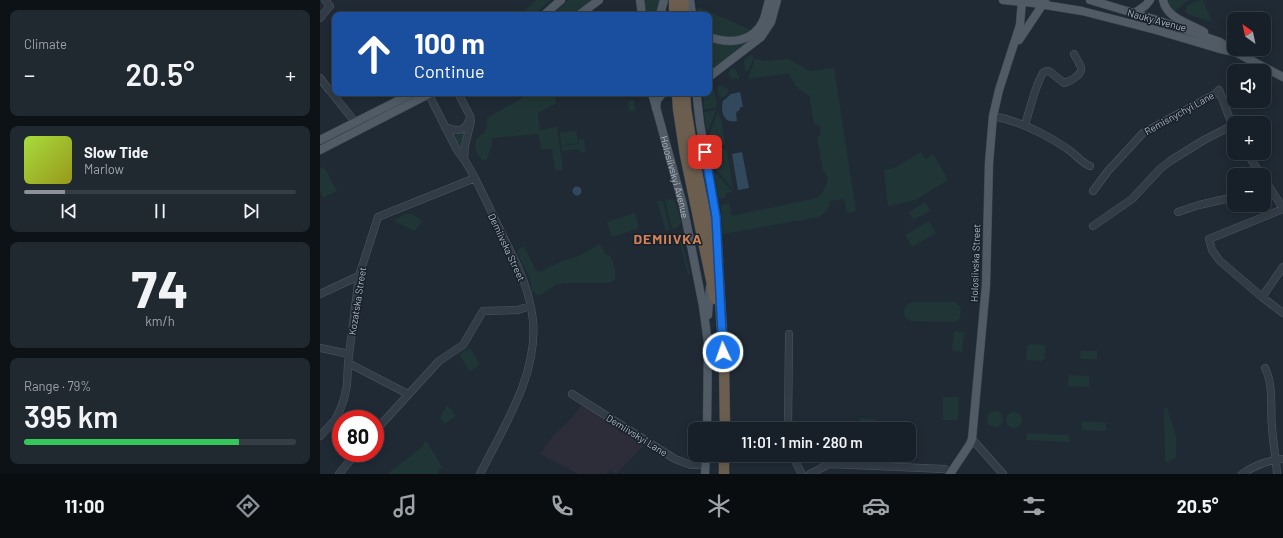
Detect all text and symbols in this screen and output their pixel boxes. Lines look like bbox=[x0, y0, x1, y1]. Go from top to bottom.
street label: Nauky Avenue bbox=[1126, 6, 1188, 34]
north arrow bbox=[1227, 12, 1271, 56]
map controls bbox=[1227, 12, 1271, 212]
text: 100 m bbox=[414, 26, 485, 60]
icon: ahead bbox=[348, 28, 400, 80]
text: Climate bbox=[24, 36, 67, 52]
text: 20.5° bbox=[126, 56, 195, 92]
text: Continue bbox=[414, 60, 485, 82]
text: − bbox=[24, 61, 35, 87]
text: + bbox=[285, 61, 296, 87]
button: sound bbox=[1227, 64, 1271, 108]
street label: Remisnychyi Lane bbox=[1142, 89, 1216, 137]
button: + bbox=[1227, 116, 1271, 160]
street label: Holosiivskyi Avenue bbox=[658, 134, 691, 219]
pin bbox=[688, 135, 722, 169]
icon: arrive bbox=[694, 141, 716, 163]
text: Slow Tide bbox=[84, 143, 148, 161]
text: Marlow bbox=[84, 161, 124, 177]
button: − bbox=[1227, 168, 1271, 212]
icon: previous bbox=[58, 200, 80, 222]
icon: pause bbox=[149, 200, 171, 222]
icon: next bbox=[240, 200, 262, 222]
street label: Demiivska Street bbox=[486, 211, 528, 283]
street label: Holosiivska Street bbox=[968, 223, 982, 302]
district label: DEMIIVKA bbox=[633, 230, 703, 247]
text: 74 bbox=[131, 256, 189, 318]
street label: Kozatska Street bbox=[346, 266, 368, 336]
text: km/h bbox=[145, 313, 175, 329]
position arrow bbox=[702, 331, 744, 373]
text: Range · 79% bbox=[24, 378, 91, 394]
text: 395 km bbox=[24, 398, 118, 434]
speed limit sign: 80 bbox=[332, 410, 384, 462]
street label: Demiivskyi Lane bbox=[604, 411, 670, 459]
text: 11:01 · 1 min · 280 m bbox=[741, 433, 863, 451]
icon: directions bbox=[234, 492, 262, 520]
icon: music bbox=[391, 492, 419, 520]
icon: phone bbox=[548, 492, 576, 520]
icon: climate bbox=[705, 492, 733, 520]
icon: car bbox=[862, 492, 890, 520]
icon: filters bbox=[1020, 492, 1048, 520]
text: 11:00 bbox=[65, 495, 105, 517]
text: 20.5° bbox=[1177, 495, 1218, 517]

